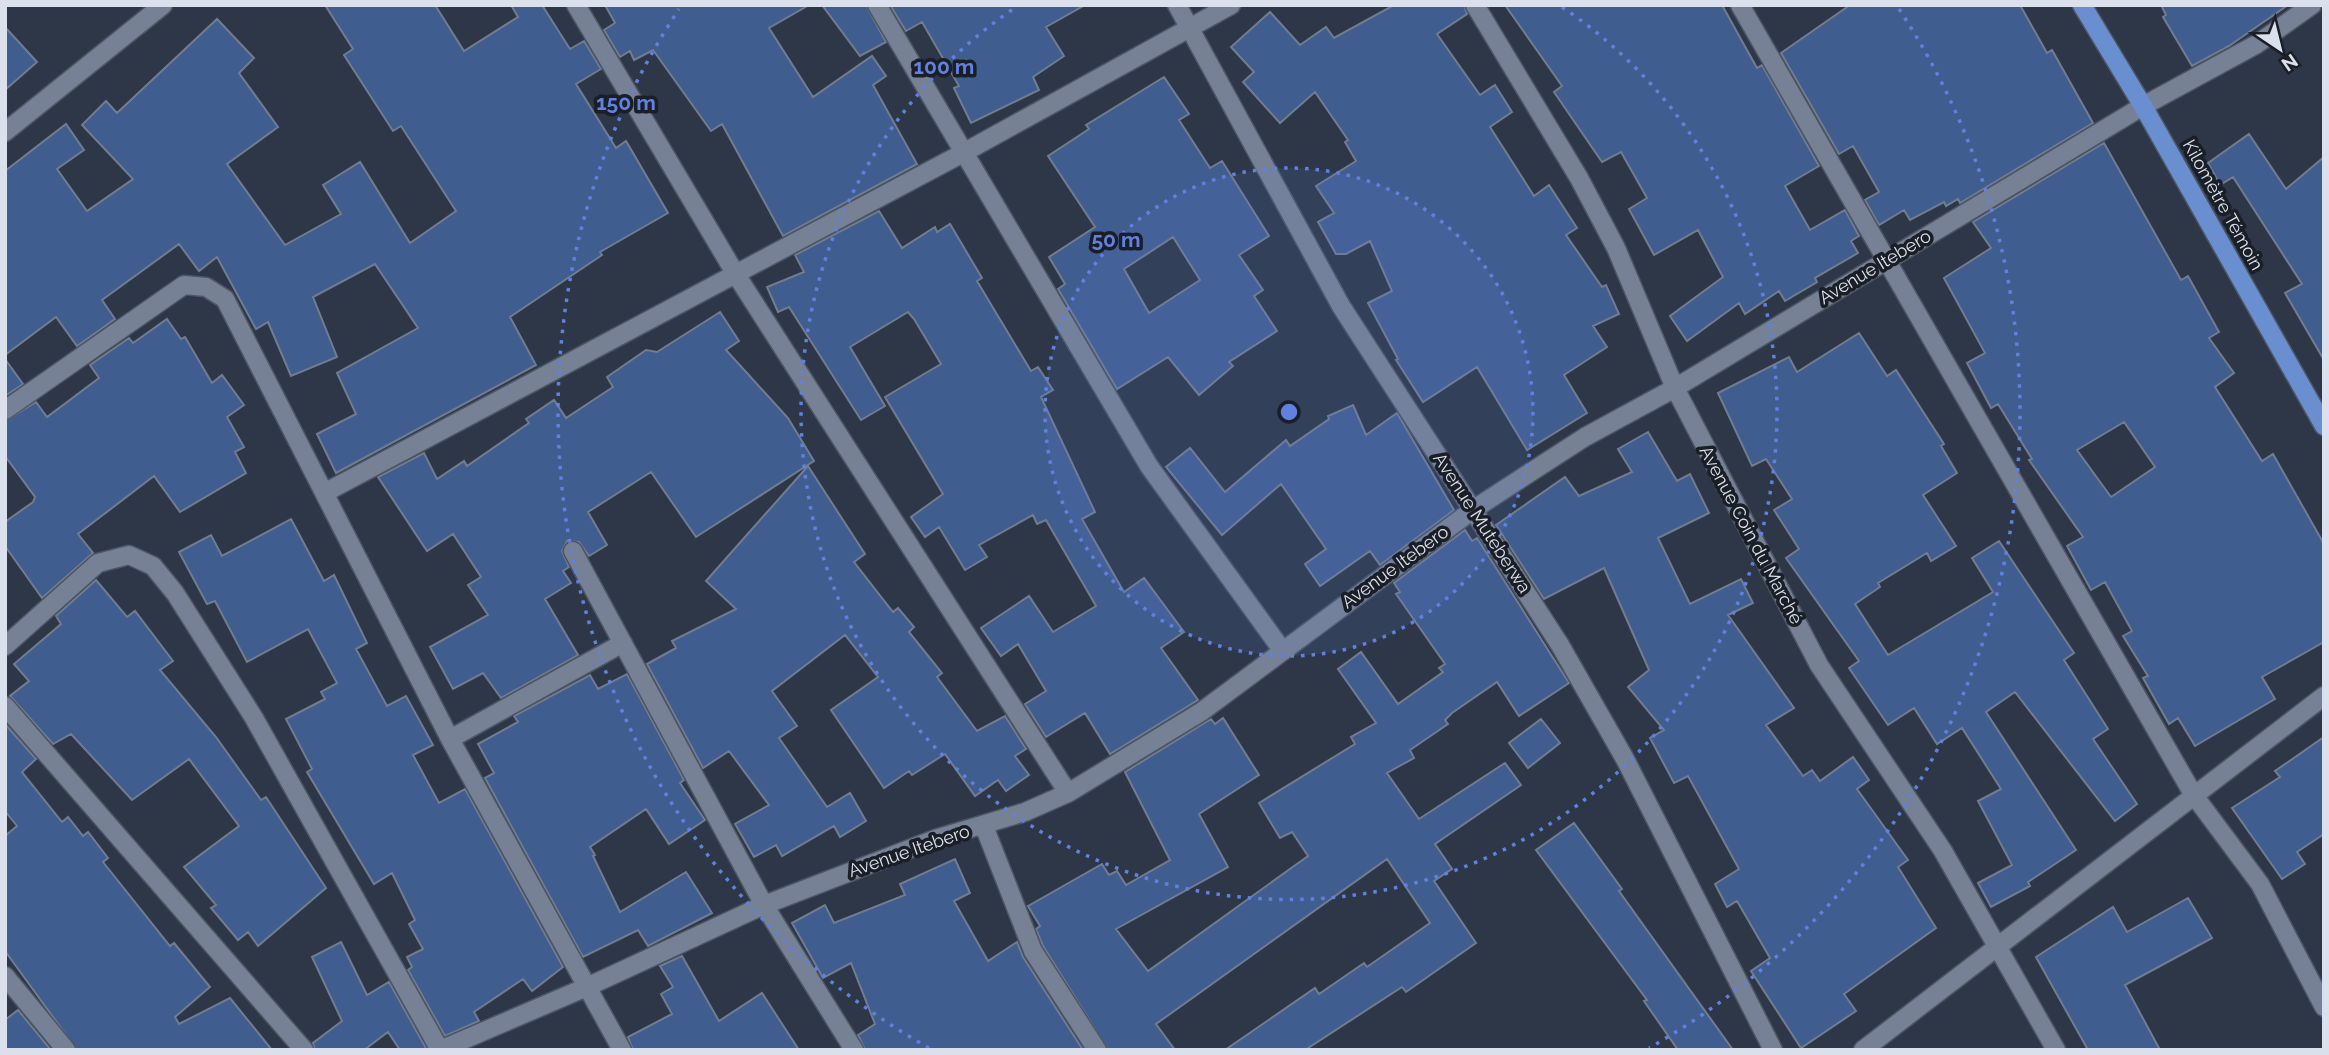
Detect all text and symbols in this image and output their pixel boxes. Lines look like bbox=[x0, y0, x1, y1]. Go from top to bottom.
north arrow bbox=[2245, 14, 2315, 84]
text: N bbox=[2278, 50, 2302, 76]
text: 100 m bbox=[914, 54, 974, 79]
text: 150 m bbox=[596, 90, 656, 115]
street label: Kilomètre Témoin bbox=[2179, 136, 2268, 274]
street label: Avenue Itebero bbox=[1815, 225, 1935, 308]
text: 50 m bbox=[1091, 227, 1141, 252]
centre of rings bbox=[1277, 400, 1301, 424]
street label: Avenue Coin du Marché bbox=[1696, 442, 1808, 628]
street label: Avenue Muteberwa bbox=[1429, 449, 1536, 597]
street label: Avenue Itebero bbox=[1337, 521, 1452, 612]
street label: Avenue Itebero bbox=[845, 820, 973, 881]

